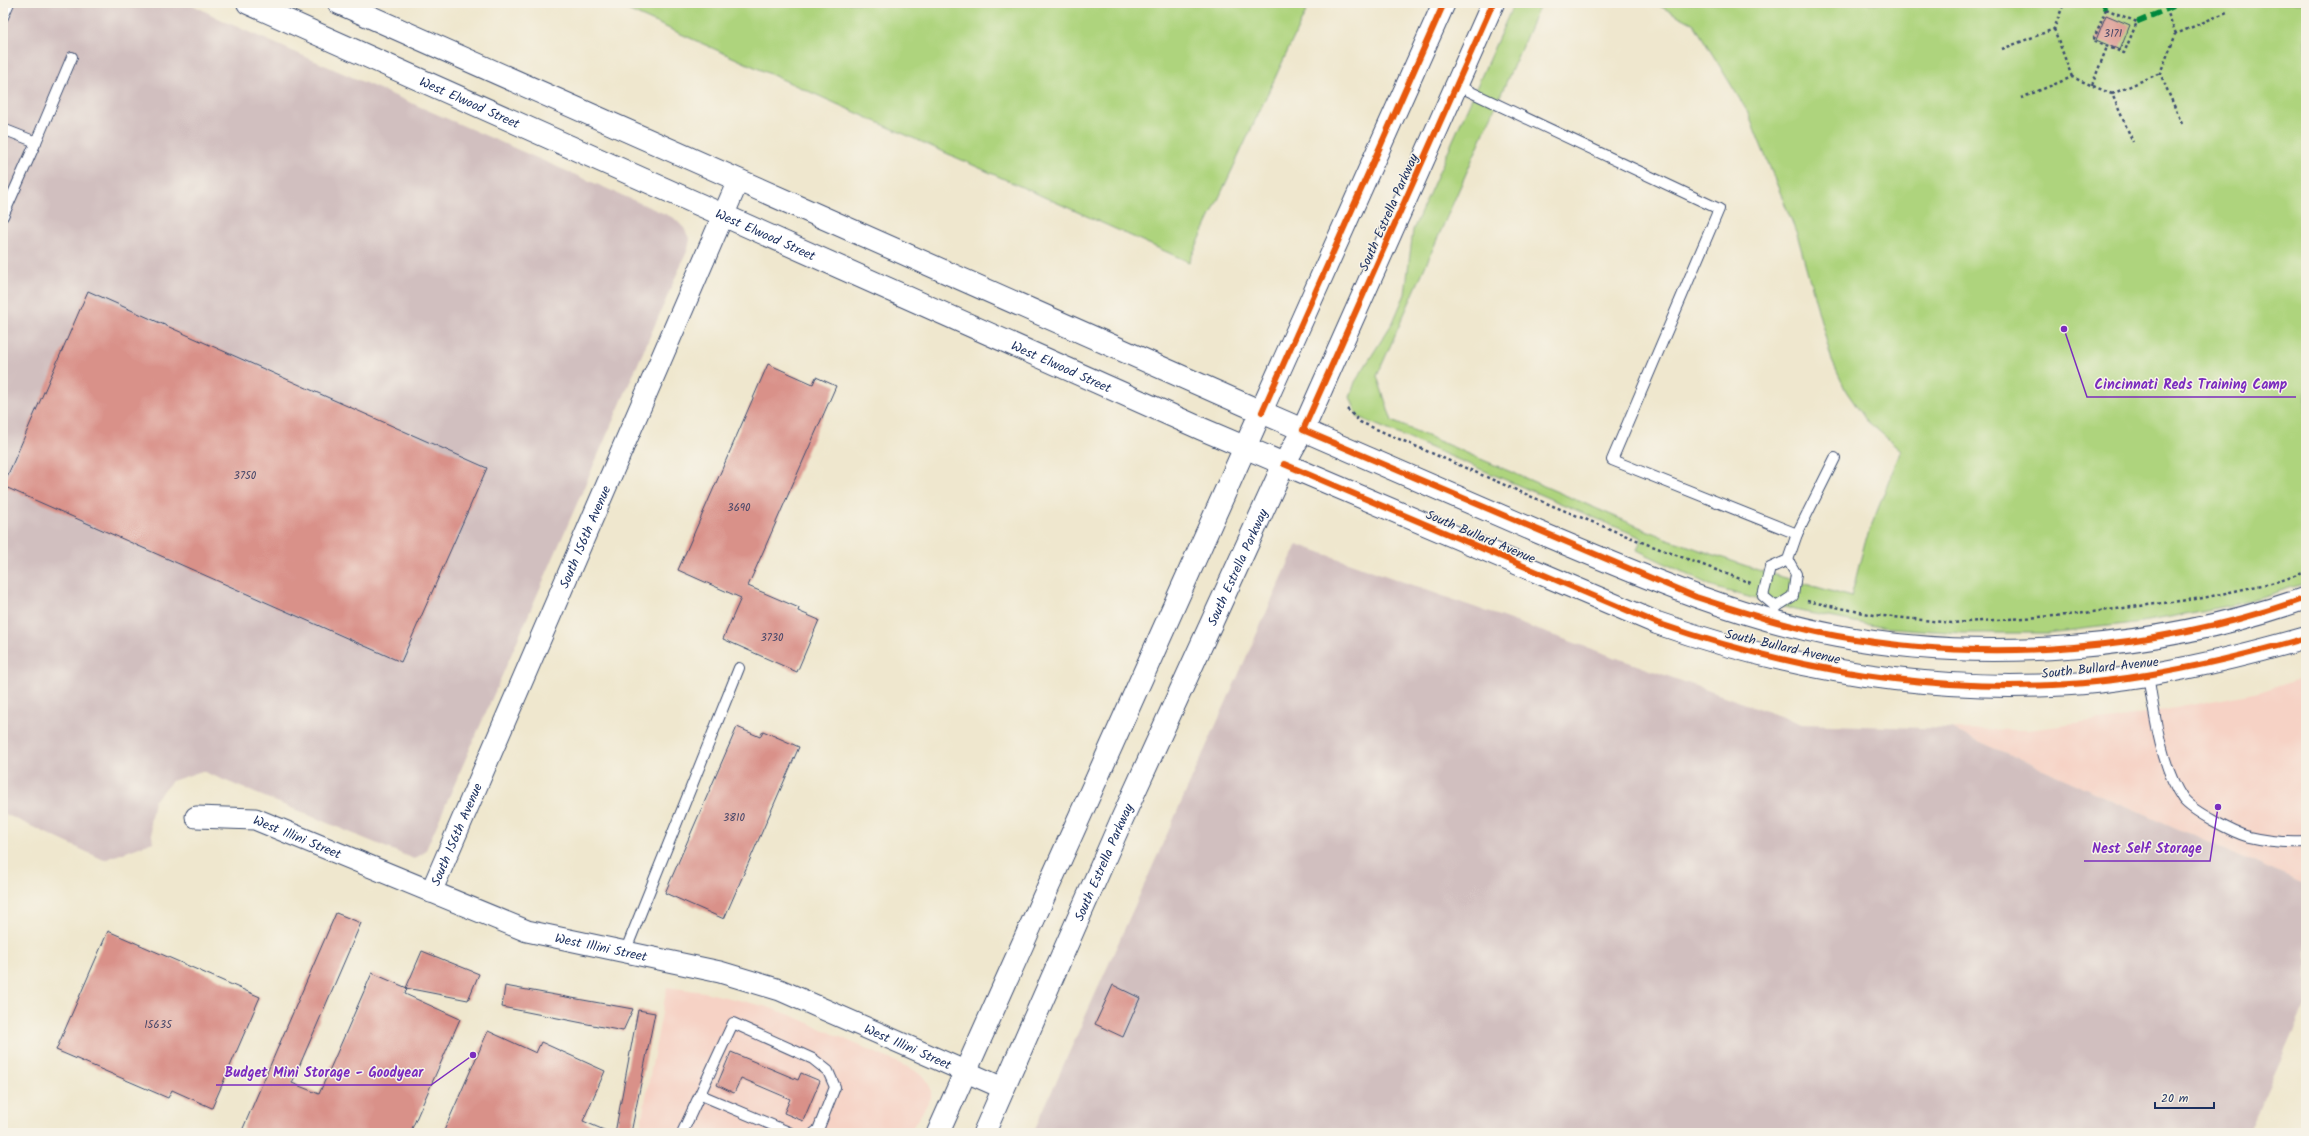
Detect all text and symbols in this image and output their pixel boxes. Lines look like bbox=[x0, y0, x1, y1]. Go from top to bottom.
house number: 3171 bbox=[2104, 25, 2122, 43]
street label: West Elwood Street bbox=[416, 72, 524, 135]
street label: South Estrella Parkway bbox=[1354, 150, 1425, 275]
street label: West Elwood Street bbox=[712, 204, 820, 268]
street label: West Elwood Street bbox=[1007, 336, 1115, 400]
callout: Cincinnati Reds Training Camp bbox=[2087, 371, 2296, 397]
text: Cincinnati Reds Training Camp bbox=[2095, 374, 2288, 396]
house number: 3750 bbox=[234, 467, 257, 485]
street label: South 156th Avenue bbox=[554, 482, 617, 592]
house number: 3690 bbox=[727, 499, 751, 517]
street label: South Estrella Parkway bbox=[1202, 505, 1275, 630]
street label: South Bullard Avenue bbox=[1422, 505, 1539, 570]
street label: South Bullard Avenue bbox=[1723, 624, 1842, 671]
house number: 3730 bbox=[760, 629, 784, 647]
street label: South Bullard Avenue bbox=[2041, 652, 2160, 685]
street label: South 156th Avenue bbox=[426, 780, 489, 889]
street label: South Estrella Parkway bbox=[1069, 799, 1140, 925]
house number: 3810 bbox=[723, 809, 745, 827]
street label: West Illini Street bbox=[250, 810, 345, 866]
callout: Nest Self Storage bbox=[2084, 835, 2210, 861]
text: Nest Self Storage bbox=[2092, 838, 2202, 860]
street label: West Illini Street bbox=[553, 928, 650, 968]
house number: 15635 bbox=[144, 1016, 173, 1034]
street label: West Illini Street bbox=[860, 1019, 955, 1076]
callout: Budget Mini Storage - Goodyear bbox=[216, 1059, 431, 1085]
text: Budget Mini Storage - Goodyear bbox=[225, 1062, 424, 1084]
scale bar bbox=[2155, 1084, 2214, 1110]
text: 20 m bbox=[2161, 1089, 2189, 1108]

